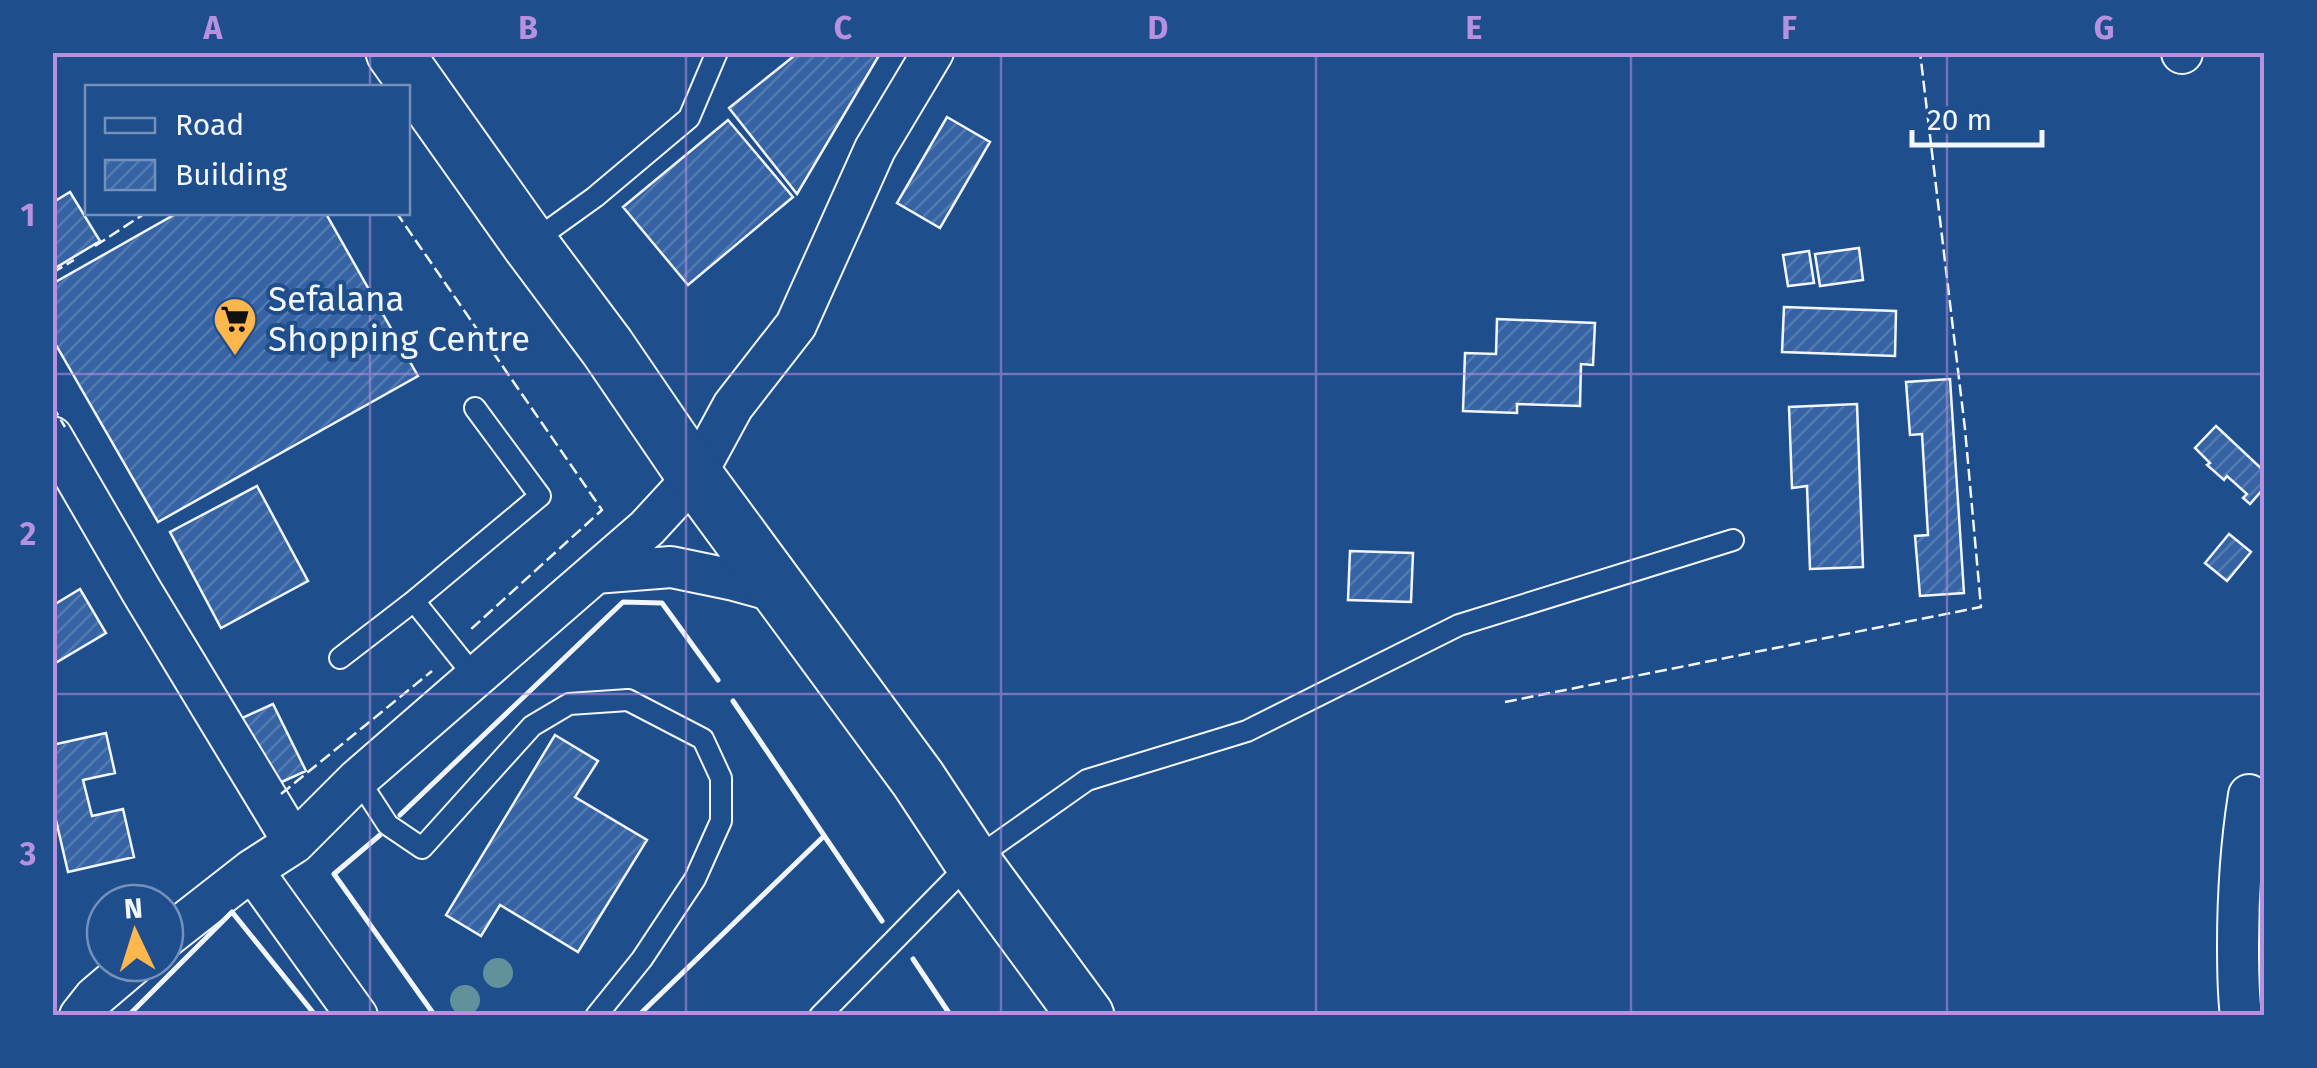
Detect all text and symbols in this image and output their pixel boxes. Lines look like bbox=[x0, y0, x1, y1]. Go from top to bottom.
text: A bbox=[203, 9, 224, 47]
text: B bbox=[518, 9, 538, 47]
text: C bbox=[834, 9, 853, 47]
text: D bbox=[1148, 9, 1168, 47]
text: E bbox=[1466, 9, 1482, 47]
text: F bbox=[1781, 9, 1797, 47]
text: G bbox=[2094, 9, 2114, 47]
legend bbox=[85, 85, 410, 215]
scale bar bbox=[1912, 85, 2042, 147]
text: 20 m bbox=[1927, 102, 1992, 138]
text: Road bbox=[175, 107, 244, 143]
text: Building bbox=[175, 157, 288, 193]
text: 1 bbox=[21, 196, 35, 234]
place label: Sefalana Shopping Centre bbox=[268, 278, 530, 360]
supermarket icon: Sefalana Shopping Centre bbox=[212, 296, 258, 357]
text: 2 bbox=[20, 515, 36, 553]
text: 3 bbox=[19, 835, 36, 873]
north arrow bbox=[85, 883, 185, 983]
text: N bbox=[123, 891, 144, 926]

